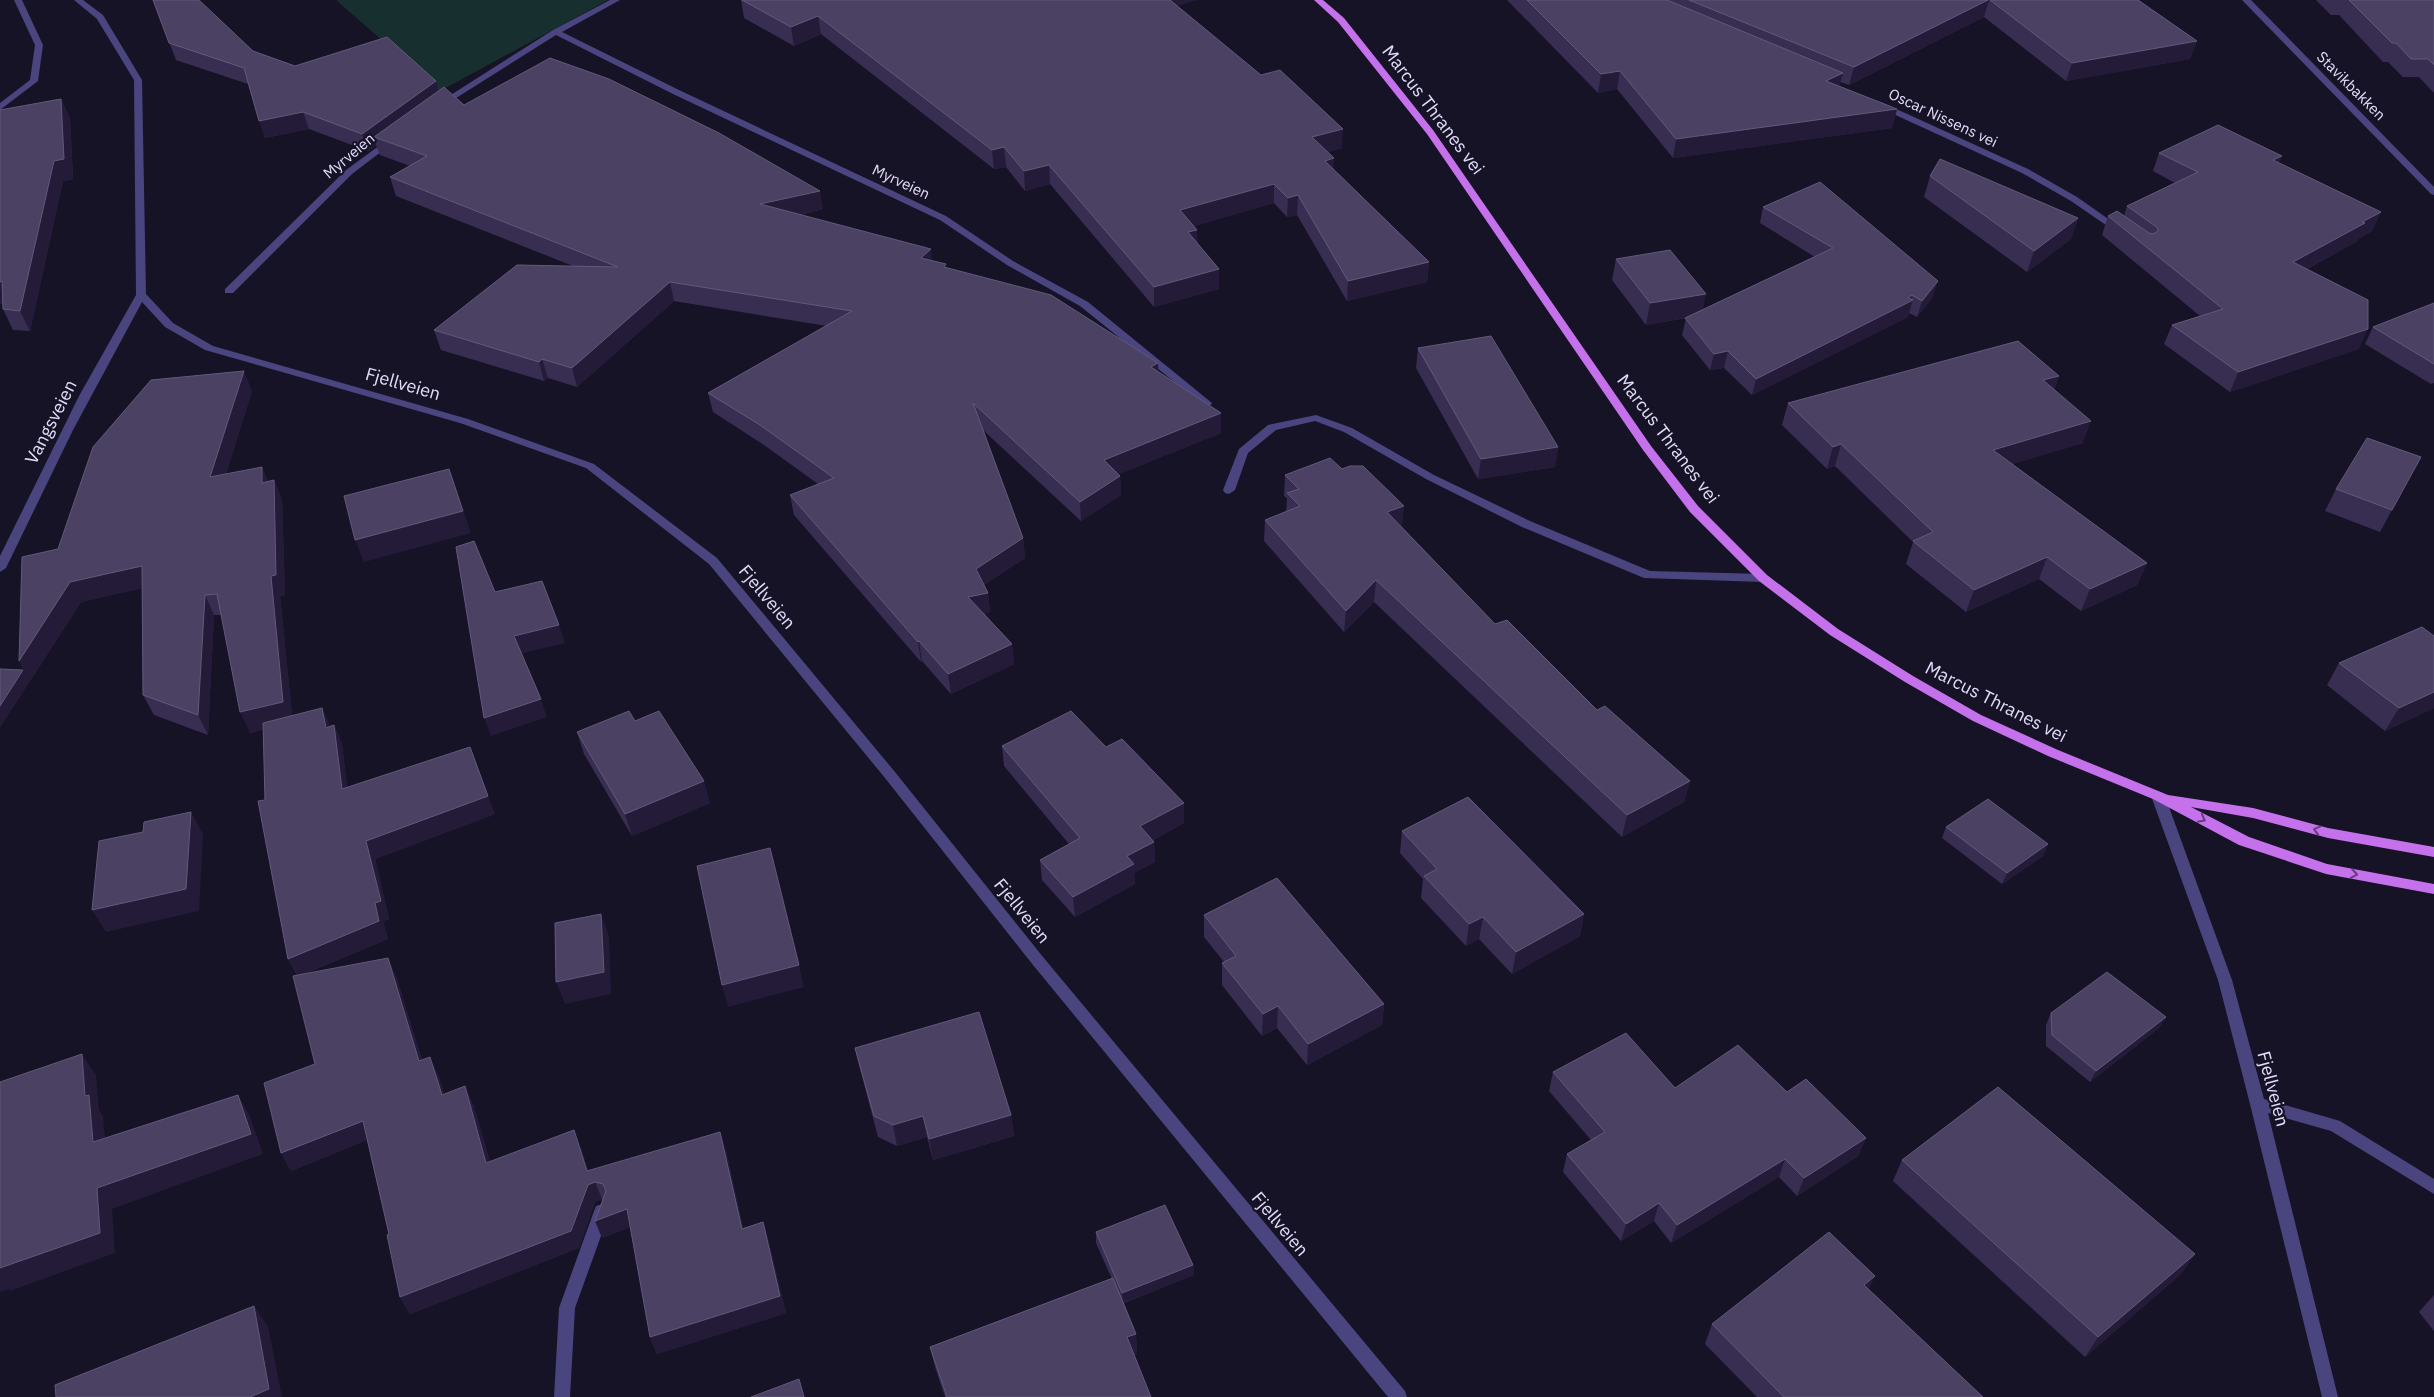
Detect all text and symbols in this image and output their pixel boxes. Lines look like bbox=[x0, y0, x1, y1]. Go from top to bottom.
street label: Marcus Thranes vei bbox=[1377, 41, 1490, 179]
street label: Stavikbakken bbox=[2313, 47, 2390, 124]
street label: Oscar Nissens vei bbox=[1886, 84, 2001, 151]
street label: Myrveien bbox=[319, 129, 378, 183]
street label: Myrveien bbox=[869, 160, 933, 203]
street label: Fjellveien bbox=[363, 362, 443, 405]
street label: Marcus Thranes vei bbox=[1612, 370, 1725, 508]
street label: Vangsveien bbox=[20, 376, 82, 468]
street label: Fjellveien bbox=[734, 560, 801, 634]
street label: Marcus Thranes vei bbox=[1922, 656, 2071, 747]
one-way arrow bbox=[2196, 813, 2205, 823]
one-way arrow bbox=[2313, 825, 2322, 836]
one-way arrow bbox=[2349, 868, 2358, 879]
street label: Fjellveien bbox=[989, 874, 1056, 948]
street label: Fjellveien bbox=[2252, 1049, 2295, 1129]
street label: Fjellveien bbox=[1247, 1187, 1314, 1261]

